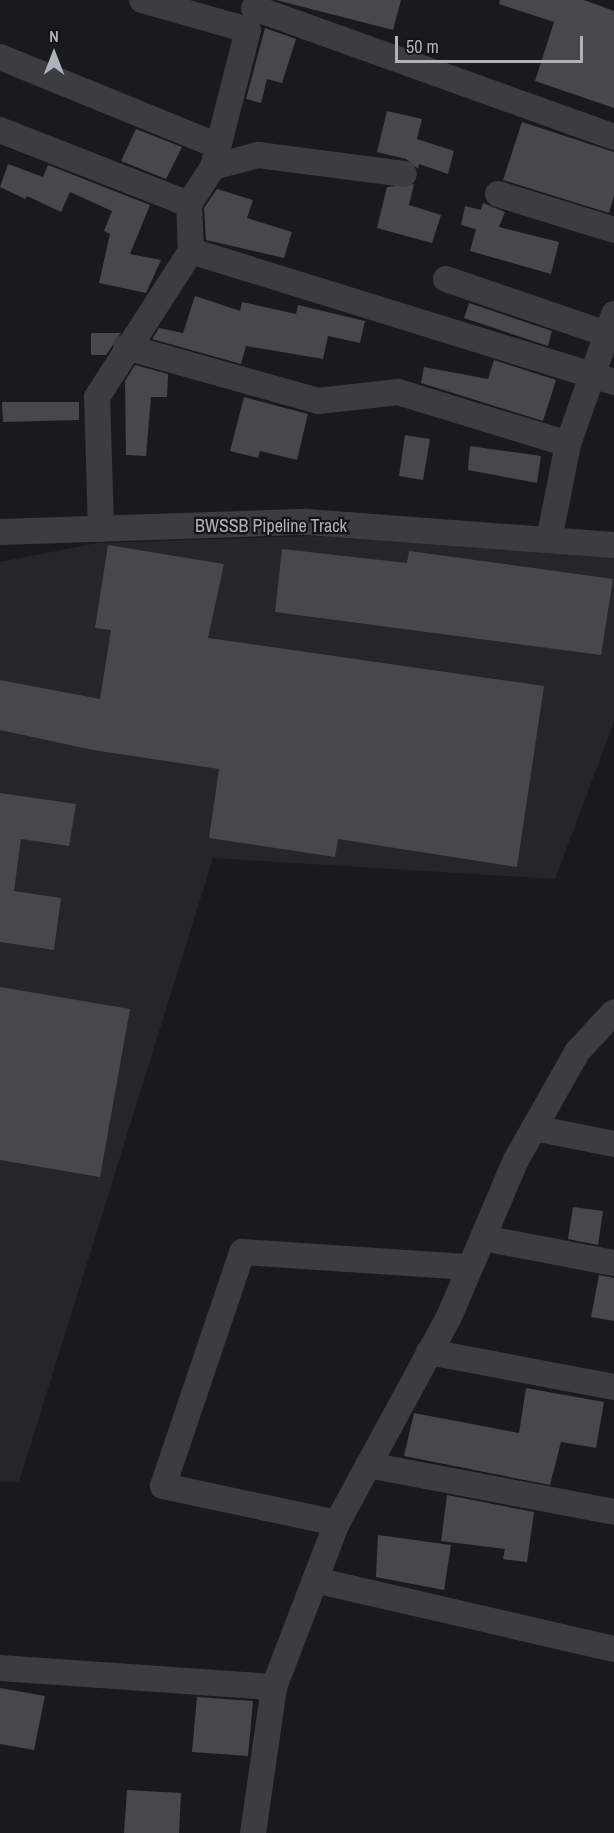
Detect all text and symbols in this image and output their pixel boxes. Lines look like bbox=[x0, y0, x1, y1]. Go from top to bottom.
north arrow bbox=[24, 24, 84, 84]
scale bar bbox=[398, 24, 586, 62]
text: N bbox=[49, 25, 59, 47]
text: 50 m bbox=[406, 34, 439, 59]
street label: BWSSB Pipeline Track bbox=[195, 515, 347, 537]

